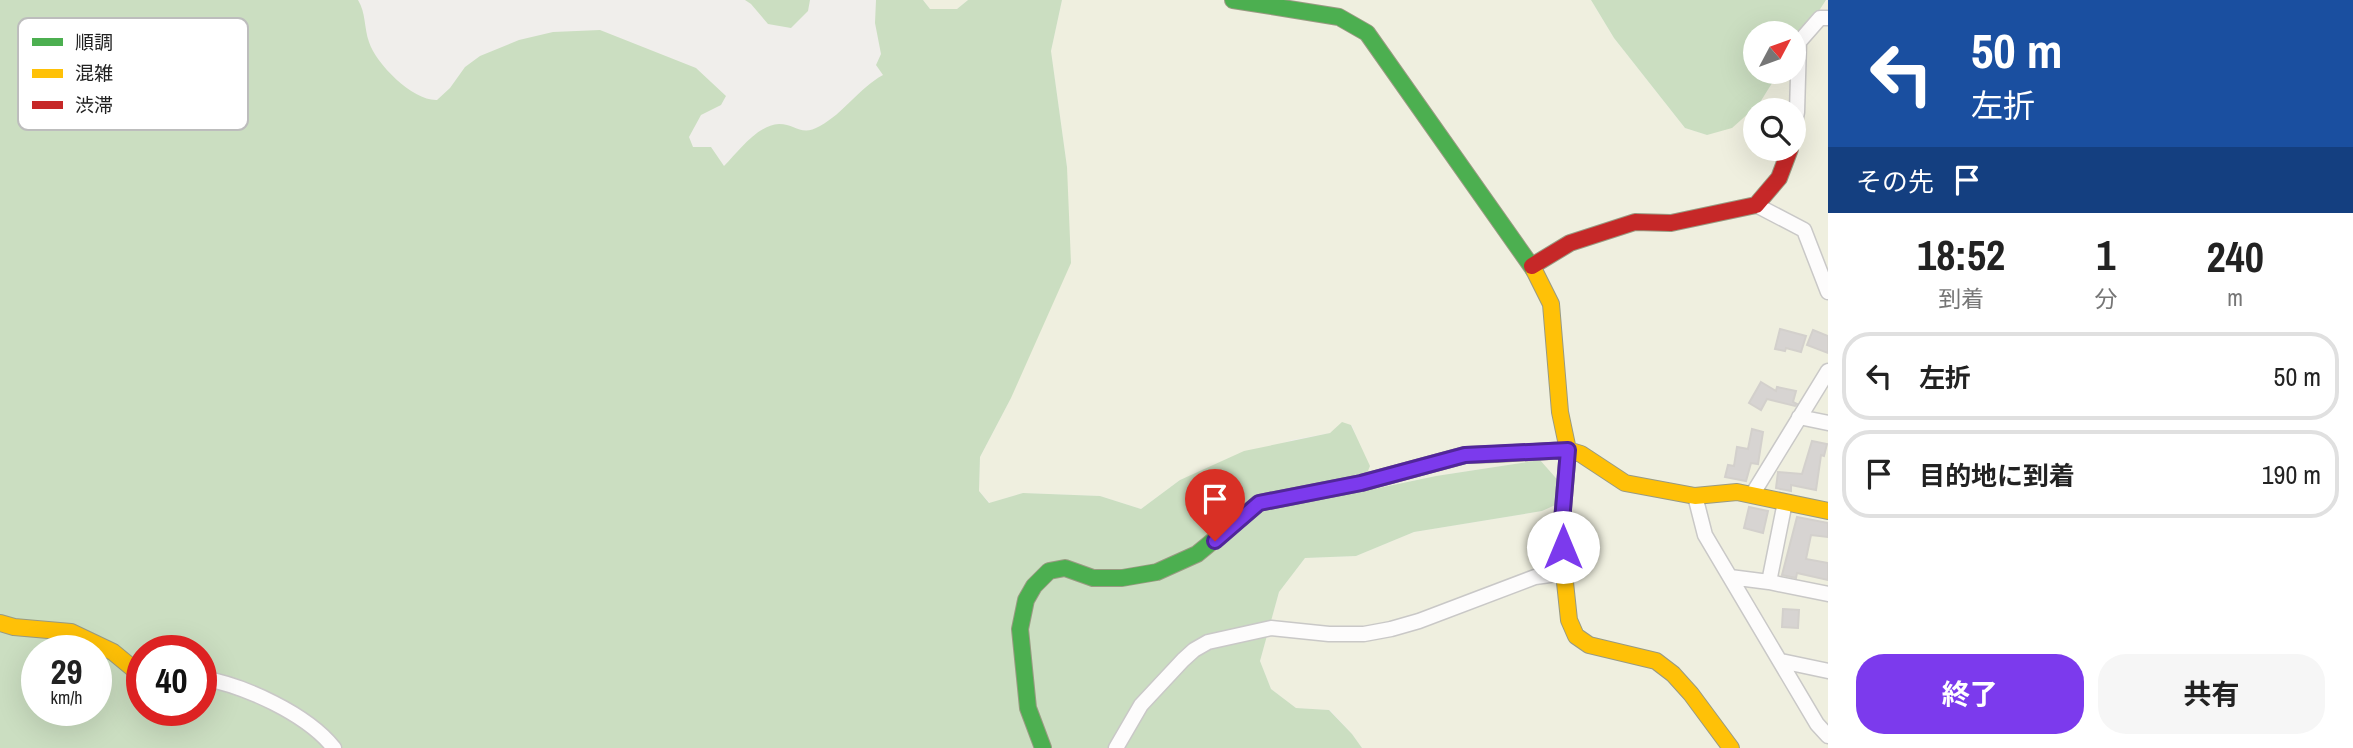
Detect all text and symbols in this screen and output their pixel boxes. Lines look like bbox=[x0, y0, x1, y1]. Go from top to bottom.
text: 50 m bbox=[1971, 17, 2063, 83]
legend bbox=[18, 18, 248, 130]
north arrow bbox=[1743, 21, 1806, 84]
map controls bbox=[1743, 21, 1806, 161]
icon: left bbox=[1856, 28, 1947, 119]
text: 順調 bbox=[75, 29, 113, 55]
text: 混雑 bbox=[75, 60, 113, 86]
text: 左折 bbox=[1971, 84, 2035, 127]
text: 渋滞 bbox=[75, 92, 113, 118]
button: search bbox=[1743, 98, 1806, 161]
icon: arrive bbox=[1948, 161, 1986, 199]
text: その先 bbox=[1856, 164, 1934, 199]
text: 18:52 bbox=[1917, 227, 2005, 283]
text: 1 bbox=[2096, 227, 2115, 283]
text: 240 bbox=[2206, 229, 2264, 285]
text: m bbox=[2227, 282, 2243, 313]
text: 到着 bbox=[1938, 283, 1984, 314]
text: 分 bbox=[2094, 283, 2117, 314]
icon: left bbox=[1860, 357, 1898, 395]
text: 50 m bbox=[2274, 359, 2321, 394]
text: 左折 bbox=[1919, 360, 1971, 395]
icon: arrive bbox=[1860, 455, 1898, 493]
text: 190 m bbox=[2262, 457, 2321, 492]
text: 目的地に到着 bbox=[1919, 458, 2075, 493]
pin bbox=[1185, 469, 1245, 541]
icon: arrive bbox=[1196, 480, 1234, 518]
position arrow bbox=[1526, 510, 1600, 584]
speed limit sign: 40 bbox=[126, 635, 217, 726]
text: 29 bbox=[51, 648, 82, 695]
button: 終了 bbox=[1856, 654, 2084, 734]
button: 共有 bbox=[2098, 654, 2325, 734]
text: km/h bbox=[51, 685, 83, 710]

